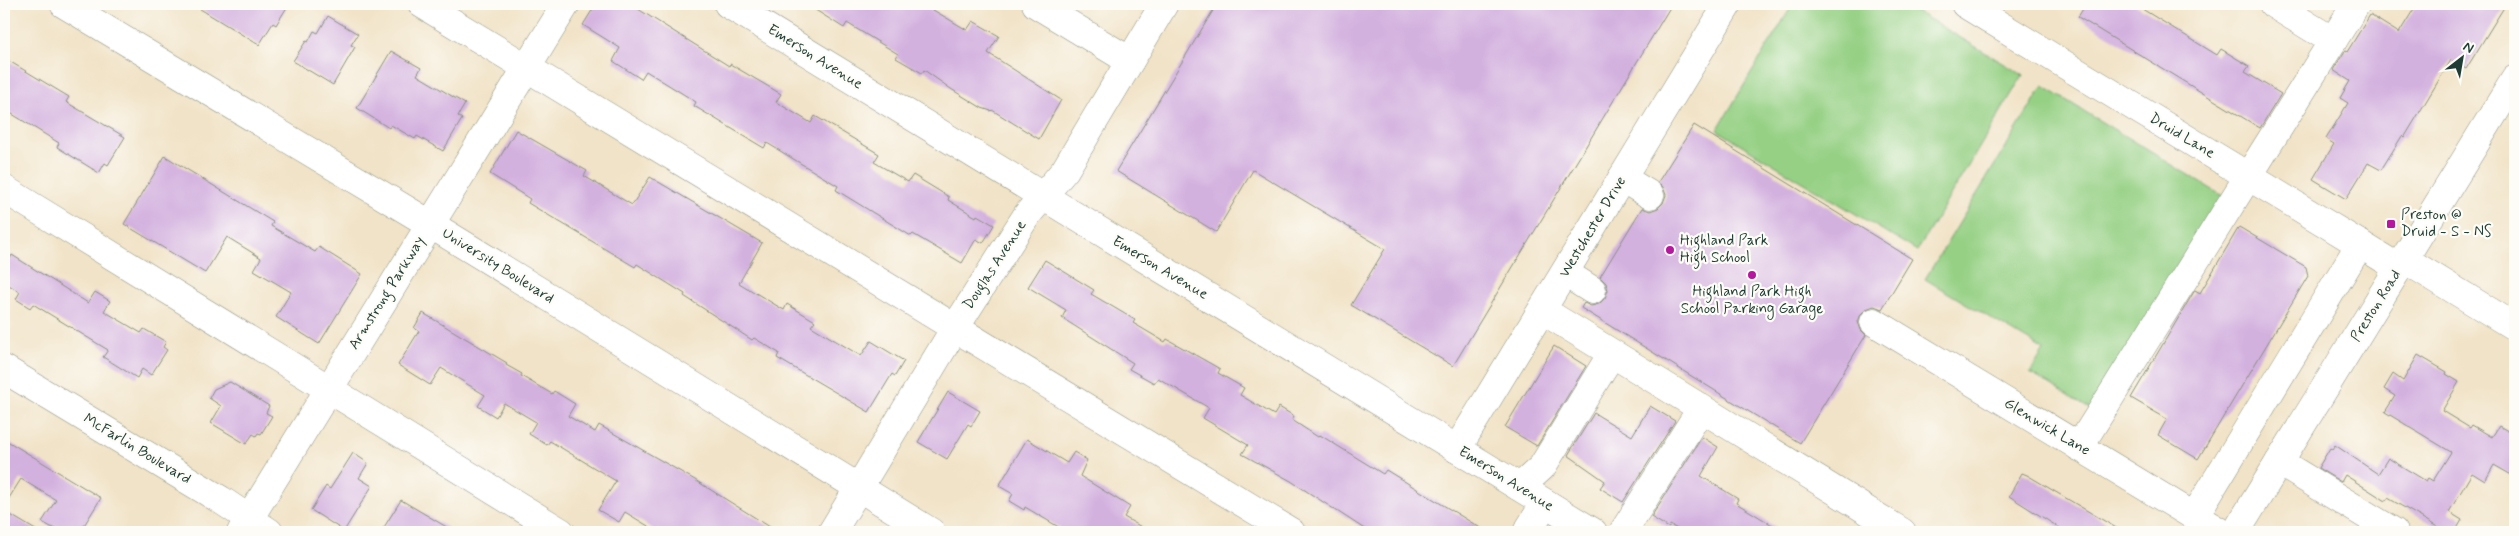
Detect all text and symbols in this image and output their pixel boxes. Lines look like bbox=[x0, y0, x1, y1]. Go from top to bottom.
street label: Emerson Avenue bbox=[764, 20, 866, 94]
north arrow bbox=[2436, 32, 2486, 82]
text: N bbox=[2460, 38, 2477, 58]
street label: Druid Lane bbox=[2146, 109, 2218, 163]
street label: Westchester Drive bbox=[1555, 172, 1631, 281]
place label: Preston @ Druid - S - NS bbox=[2401, 205, 2492, 242]
street label: Douglas Avenue bbox=[959, 216, 1032, 314]
marker: Preston @ Druid - S - NS bbox=[2385, 218, 2397, 230]
street label: University Boulevard bbox=[438, 223, 558, 309]
street label: Emerson Avenue bbox=[1108, 231, 1212, 305]
place label: Highland Park High School bbox=[1680, 231, 1768, 269]
street label: Armstrong Parkway bbox=[344, 233, 431, 354]
marker: Highland Park High School bbox=[1664, 244, 1676, 256]
street label: Preston Road bbox=[2346, 266, 2406, 346]
marker: Highland Park High School Parking Garage bbox=[1746, 269, 1758, 281]
place label: Highland Park High School Parking Garage bbox=[1681, 282, 1823, 320]
street label: Glenwick Lane bbox=[2000, 393, 2094, 461]
street label: McFarlin Boulevard bbox=[79, 409, 195, 489]
street label: Emerson Avenue bbox=[1455, 442, 1557, 516]

